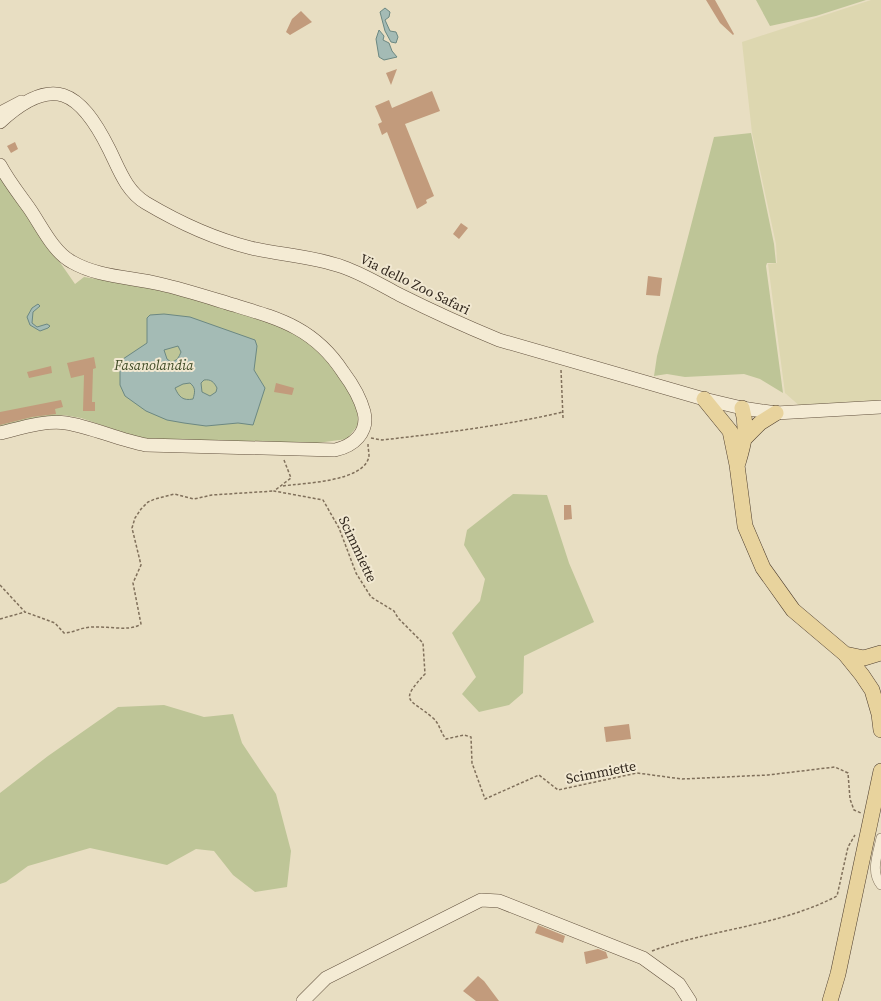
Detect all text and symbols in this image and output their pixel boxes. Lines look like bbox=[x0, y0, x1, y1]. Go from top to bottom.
street label: Via dello Zoo Safari bbox=[356, 249, 474, 319]
park label: Fasanolandia bbox=[113, 355, 194, 375]
street label: Scimmiette bbox=[334, 513, 382, 585]
street label: Scimmiette bbox=[564, 755, 638, 789]

